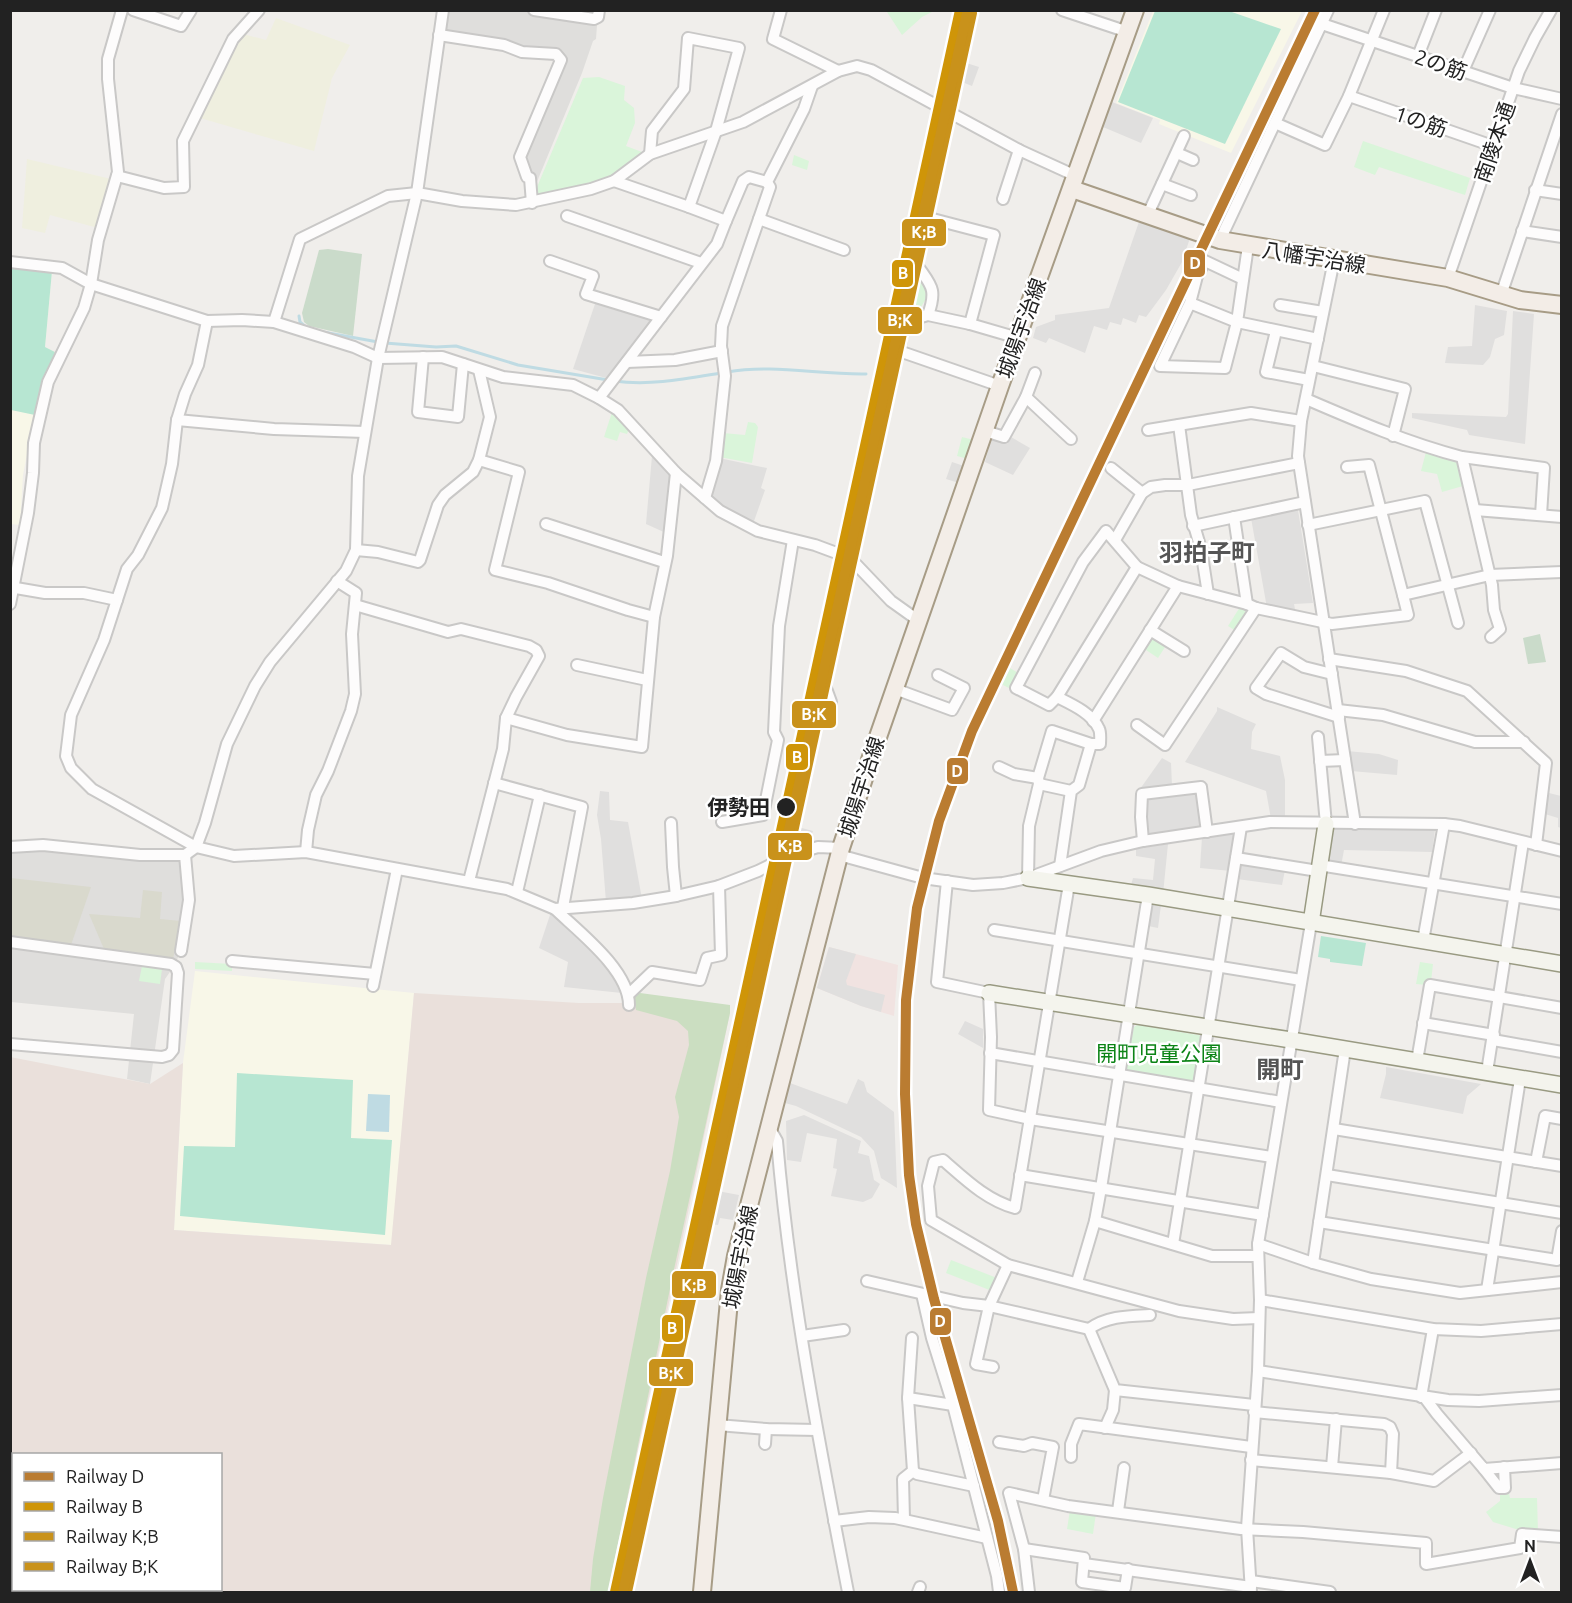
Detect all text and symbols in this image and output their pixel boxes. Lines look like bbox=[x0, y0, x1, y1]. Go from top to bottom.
street label: 2の筋 bbox=[1412, 44, 1470, 84]
street label: 南陵本通 bbox=[1469, 98, 1519, 186]
street label: 1の筋 bbox=[1392, 101, 1450, 141]
line badge: K;B bbox=[901, 218, 947, 247]
text: K;B bbox=[911, 223, 937, 241]
street label: 八幡宇治線 bbox=[1260, 237, 1368, 277]
line badge: D bbox=[1183, 249, 1206, 278]
text: D bbox=[1189, 254, 1201, 272]
line badge: B bbox=[891, 259, 914, 288]
text: B bbox=[898, 264, 908, 282]
street label: 城陽宇治線 bbox=[992, 275, 1050, 381]
line badge: B;K bbox=[877, 306, 923, 335]
text: B;K bbox=[887, 311, 913, 329]
district label: 羽拍子町 bbox=[1159, 539, 1255, 566]
line badge: B;K bbox=[791, 700, 837, 729]
text: B;K bbox=[801, 705, 827, 723]
street label: 城陽宇治線 bbox=[833, 733, 889, 841]
line badge: B bbox=[785, 743, 809, 771]
text: B bbox=[792, 748, 802, 766]
line badge: D bbox=[946, 757, 969, 785]
text: D bbox=[951, 762, 963, 780]
place label: 伊勢田 bbox=[707, 795, 770, 819]
marker: 伊勢田 bbox=[775, 796, 797, 818]
line badge: K;B bbox=[767, 832, 813, 861]
text: K;B bbox=[777, 837, 803, 855]
park label: 開町児童公園 bbox=[1096, 1041, 1222, 1065]
district label: 開町 bbox=[1256, 1056, 1304, 1083]
street label: 城陽宇治線 bbox=[718, 1203, 762, 1311]
line badge: K;B bbox=[671, 1270, 717, 1299]
text: K;B bbox=[681, 1276, 707, 1294]
line badge: D bbox=[929, 1307, 952, 1336]
text: D bbox=[934, 1312, 946, 1330]
line badge: B bbox=[661, 1314, 684, 1343]
text: B bbox=[667, 1319, 677, 1337]
line badge: B;K bbox=[648, 1358, 694, 1387]
text: B;K bbox=[658, 1364, 684, 1382]
legend bbox=[12, 1453, 222, 1591]
text: Railway D bbox=[66, 1466, 144, 1486]
text: Railway B bbox=[66, 1496, 143, 1516]
text: Railway K;B bbox=[66, 1526, 159, 1546]
north arrow bbox=[1500, 1531, 1560, 1591]
text: N bbox=[1524, 1537, 1536, 1555]
text: Railway B;K bbox=[66, 1556, 158, 1576]

